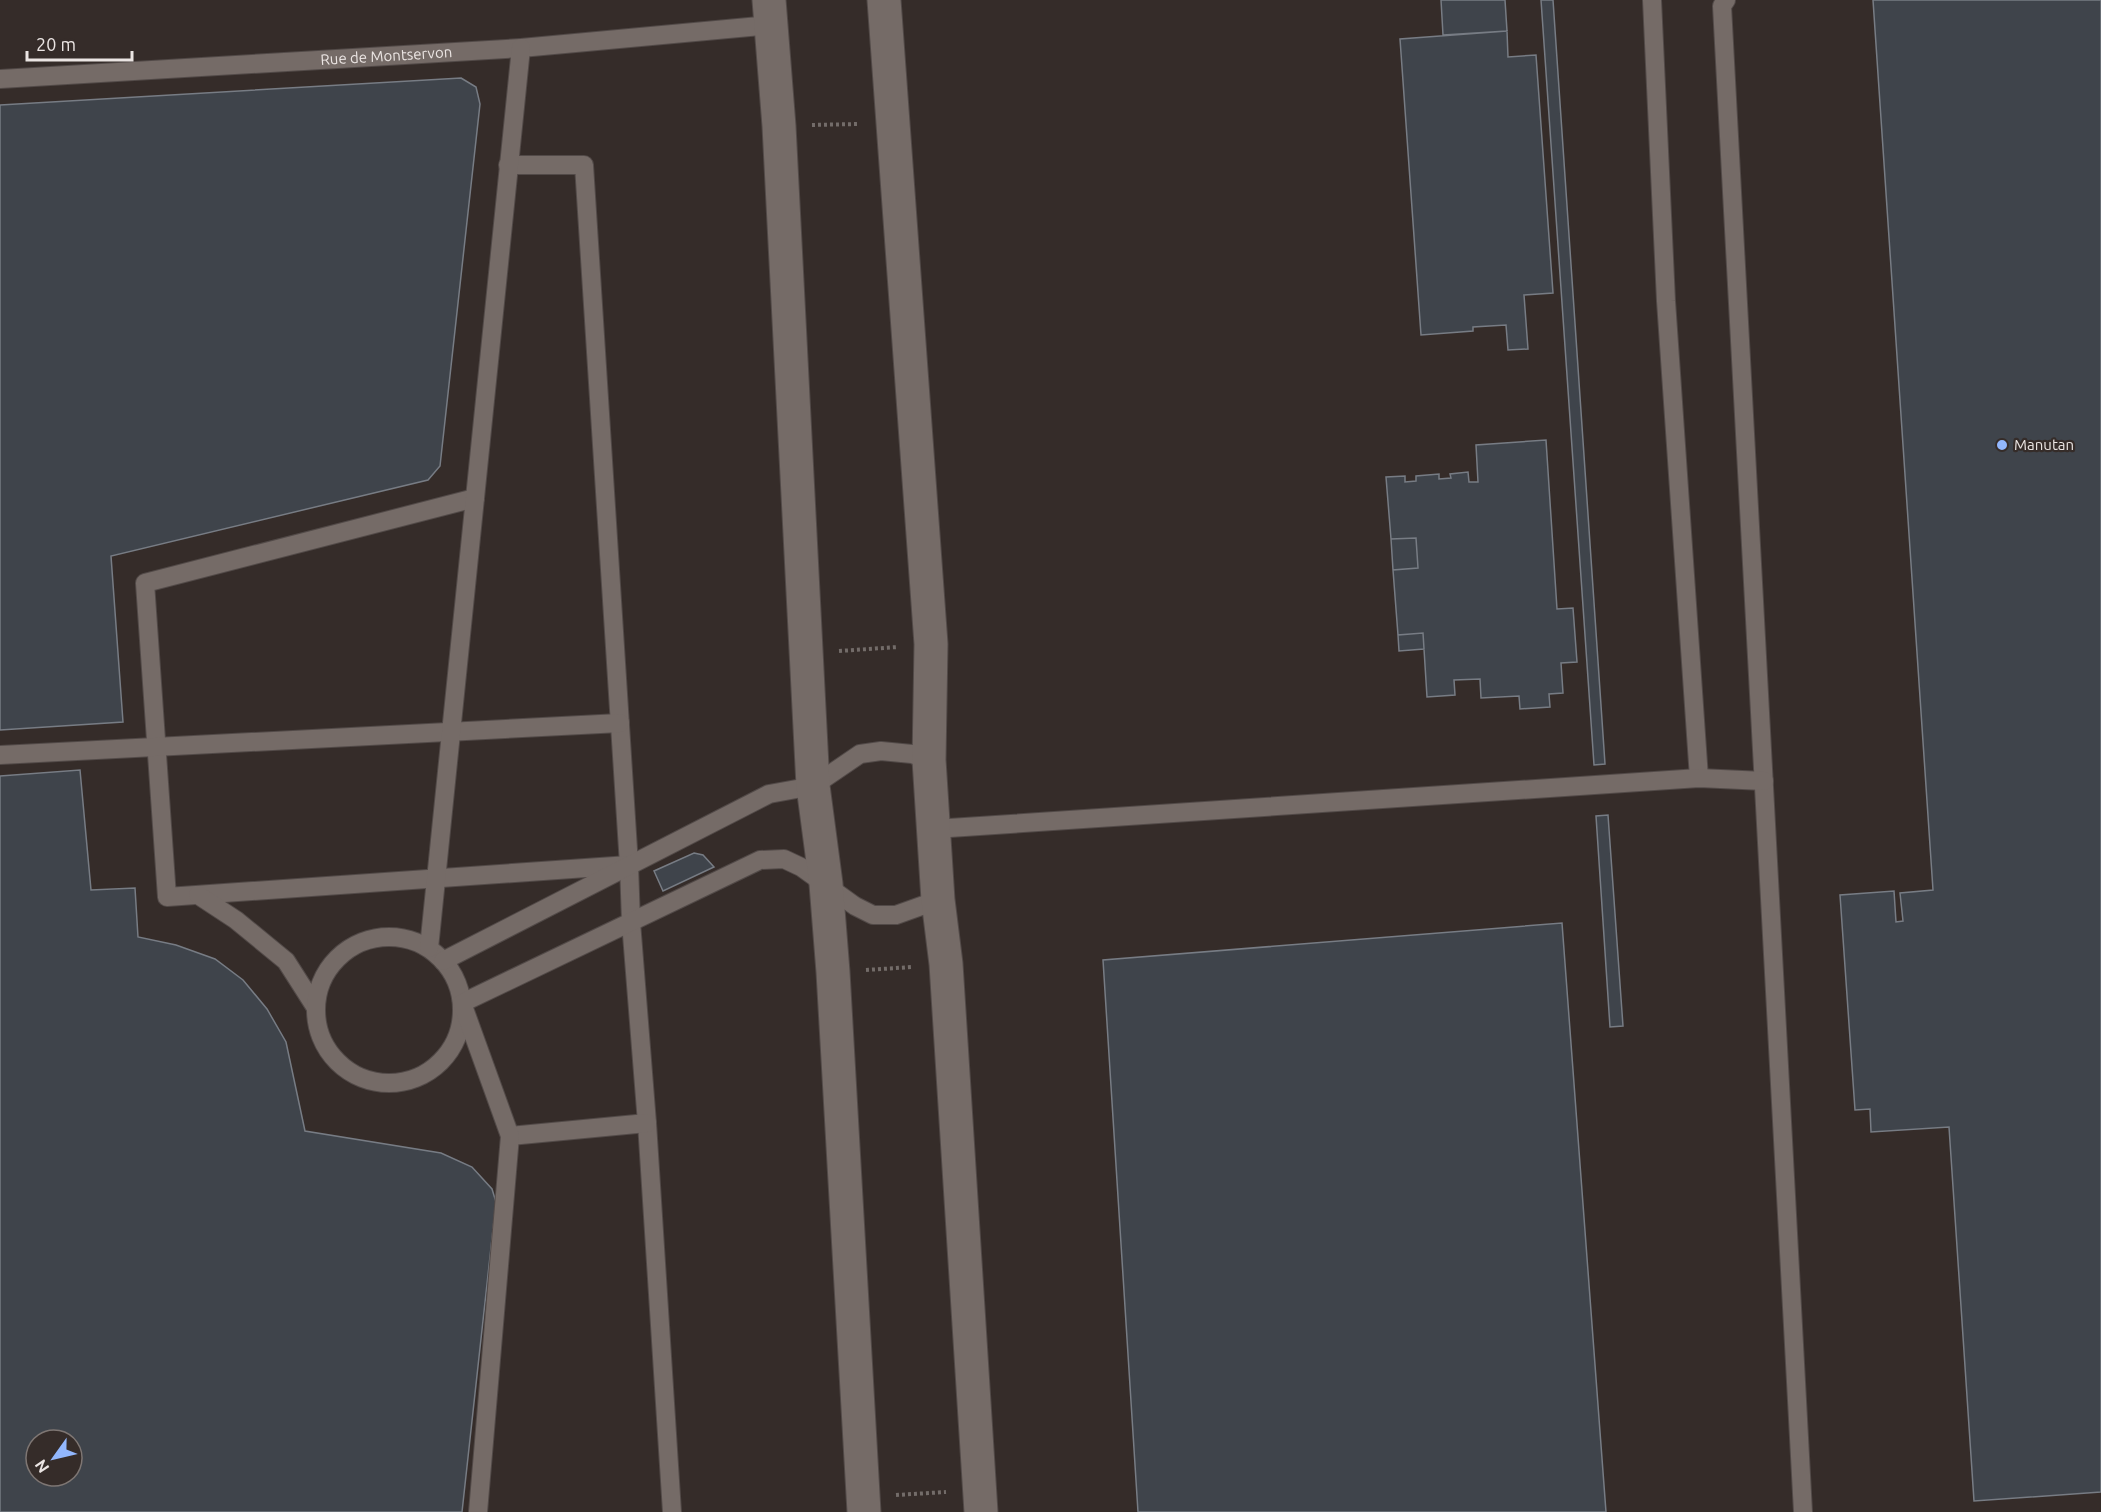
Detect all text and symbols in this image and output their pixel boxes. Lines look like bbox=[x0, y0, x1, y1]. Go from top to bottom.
scale bar bbox=[27, 24, 132, 62]
text: 20 m bbox=[36, 34, 76, 54]
street label: Rue de Montservon bbox=[320, 43, 453, 68]
place label: Manutan bbox=[2014, 436, 2074, 453]
marker: Manutan bbox=[1995, 438, 2009, 452]
north arrow bbox=[24, 1428, 84, 1488]
text: N bbox=[31, 1456, 52, 1476]

